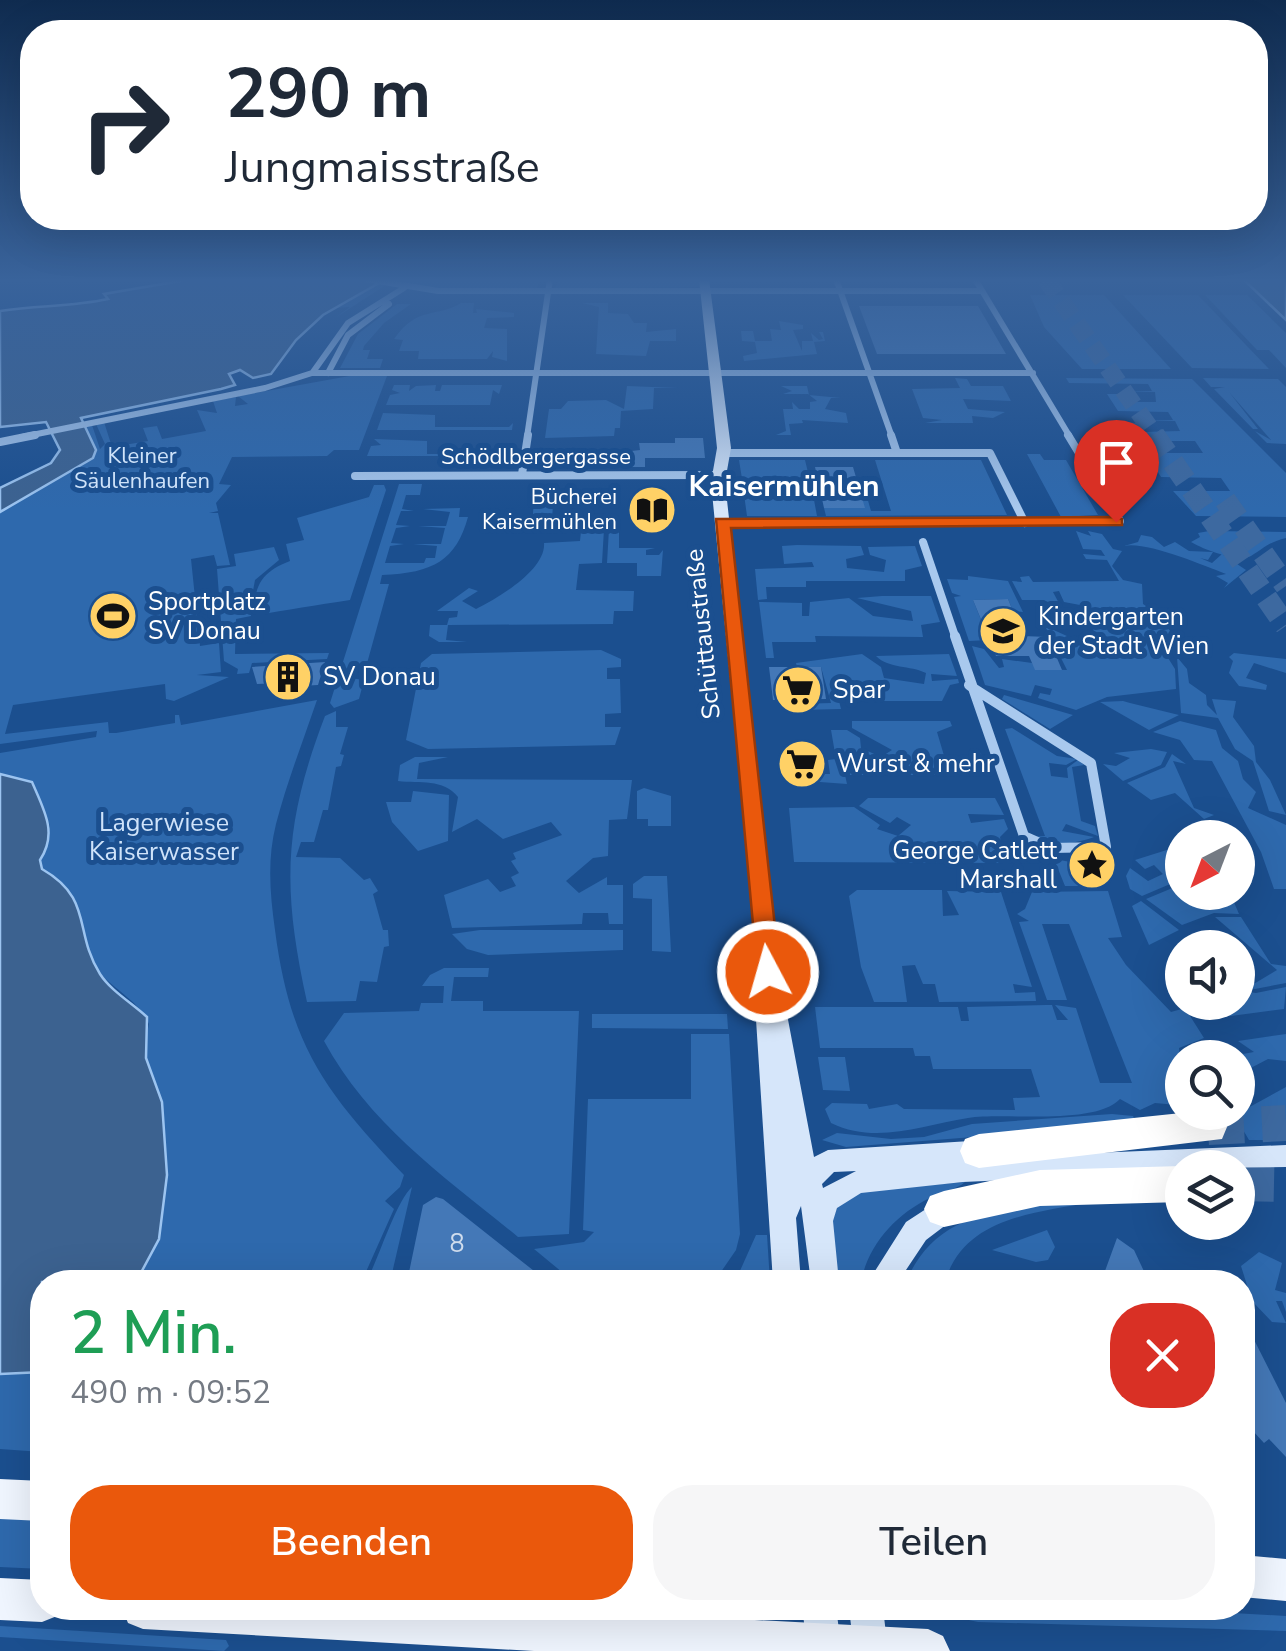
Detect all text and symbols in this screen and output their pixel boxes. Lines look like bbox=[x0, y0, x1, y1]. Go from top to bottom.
text: 290 m bbox=[225, 46, 431, 142]
icon: right bbox=[60, 60, 190, 190]
text: Jungmaisstraße bbox=[225, 137, 540, 198]
pin bbox=[1074, 420, 1159, 523]
icon: arrive bbox=[1089, 435, 1144, 490]
park label: Kleiner Säulenhaufen bbox=[74, 441, 210, 496]
street label: Schödlbergergasse bbox=[441, 442, 631, 472]
district label: Kaisermühlen bbox=[688, 466, 880, 507]
place label: Bücherei Kaisermühlen bbox=[482, 482, 617, 537]
library icon: Bücherei Kaisermühlen bbox=[626, 484, 678, 536]
street label: Schüttaustraße bbox=[677, 547, 729, 721]
place label: Sportplatz SV Donau bbox=[148, 585, 266, 648]
sports icon: Sportplatz SV Donau bbox=[87, 590, 139, 642]
place label: Kindergarten der Stadt Wien bbox=[1038, 600, 1209, 663]
school or university icon: Kindergarten der Stadt Wien bbox=[977, 605, 1029, 657]
building icon: SV Donau bbox=[262, 651, 314, 703]
place label: SV Donau bbox=[323, 660, 436, 694]
supermarket icon: Spar bbox=[772, 664, 824, 716]
place label: Spar bbox=[833, 673, 885, 707]
supermarket icon: Wurst & mehr bbox=[776, 738, 828, 790]
place label: Wurst & mehr bbox=[837, 747, 995, 781]
park label: Lagerwiese Kaiserwasser bbox=[89, 806, 239, 869]
north arrow bbox=[1165, 820, 1255, 910]
map controls bbox=[1165, 820, 1255, 1240]
place label: George Catlett Marshall bbox=[892, 834, 1058, 897]
place icon: George Catlett Marshall bbox=[1066, 839, 1118, 891]
position arrow bbox=[716, 920, 820, 1024]
button: sound bbox=[1165, 930, 1255, 1020]
button: search bbox=[1165, 1040, 1255, 1130]
button: layers bbox=[1165, 1150, 1255, 1240]
house number: 8 bbox=[449, 1227, 465, 1261]
text: 2 Min. bbox=[70, 1292, 237, 1374]
button: close bbox=[1110, 1303, 1215, 1408]
text: 490 m · 09:52 bbox=[70, 1371, 271, 1414]
button: Beenden bbox=[70, 1485, 633, 1600]
button: Teilen bbox=[653, 1485, 1215, 1600]

